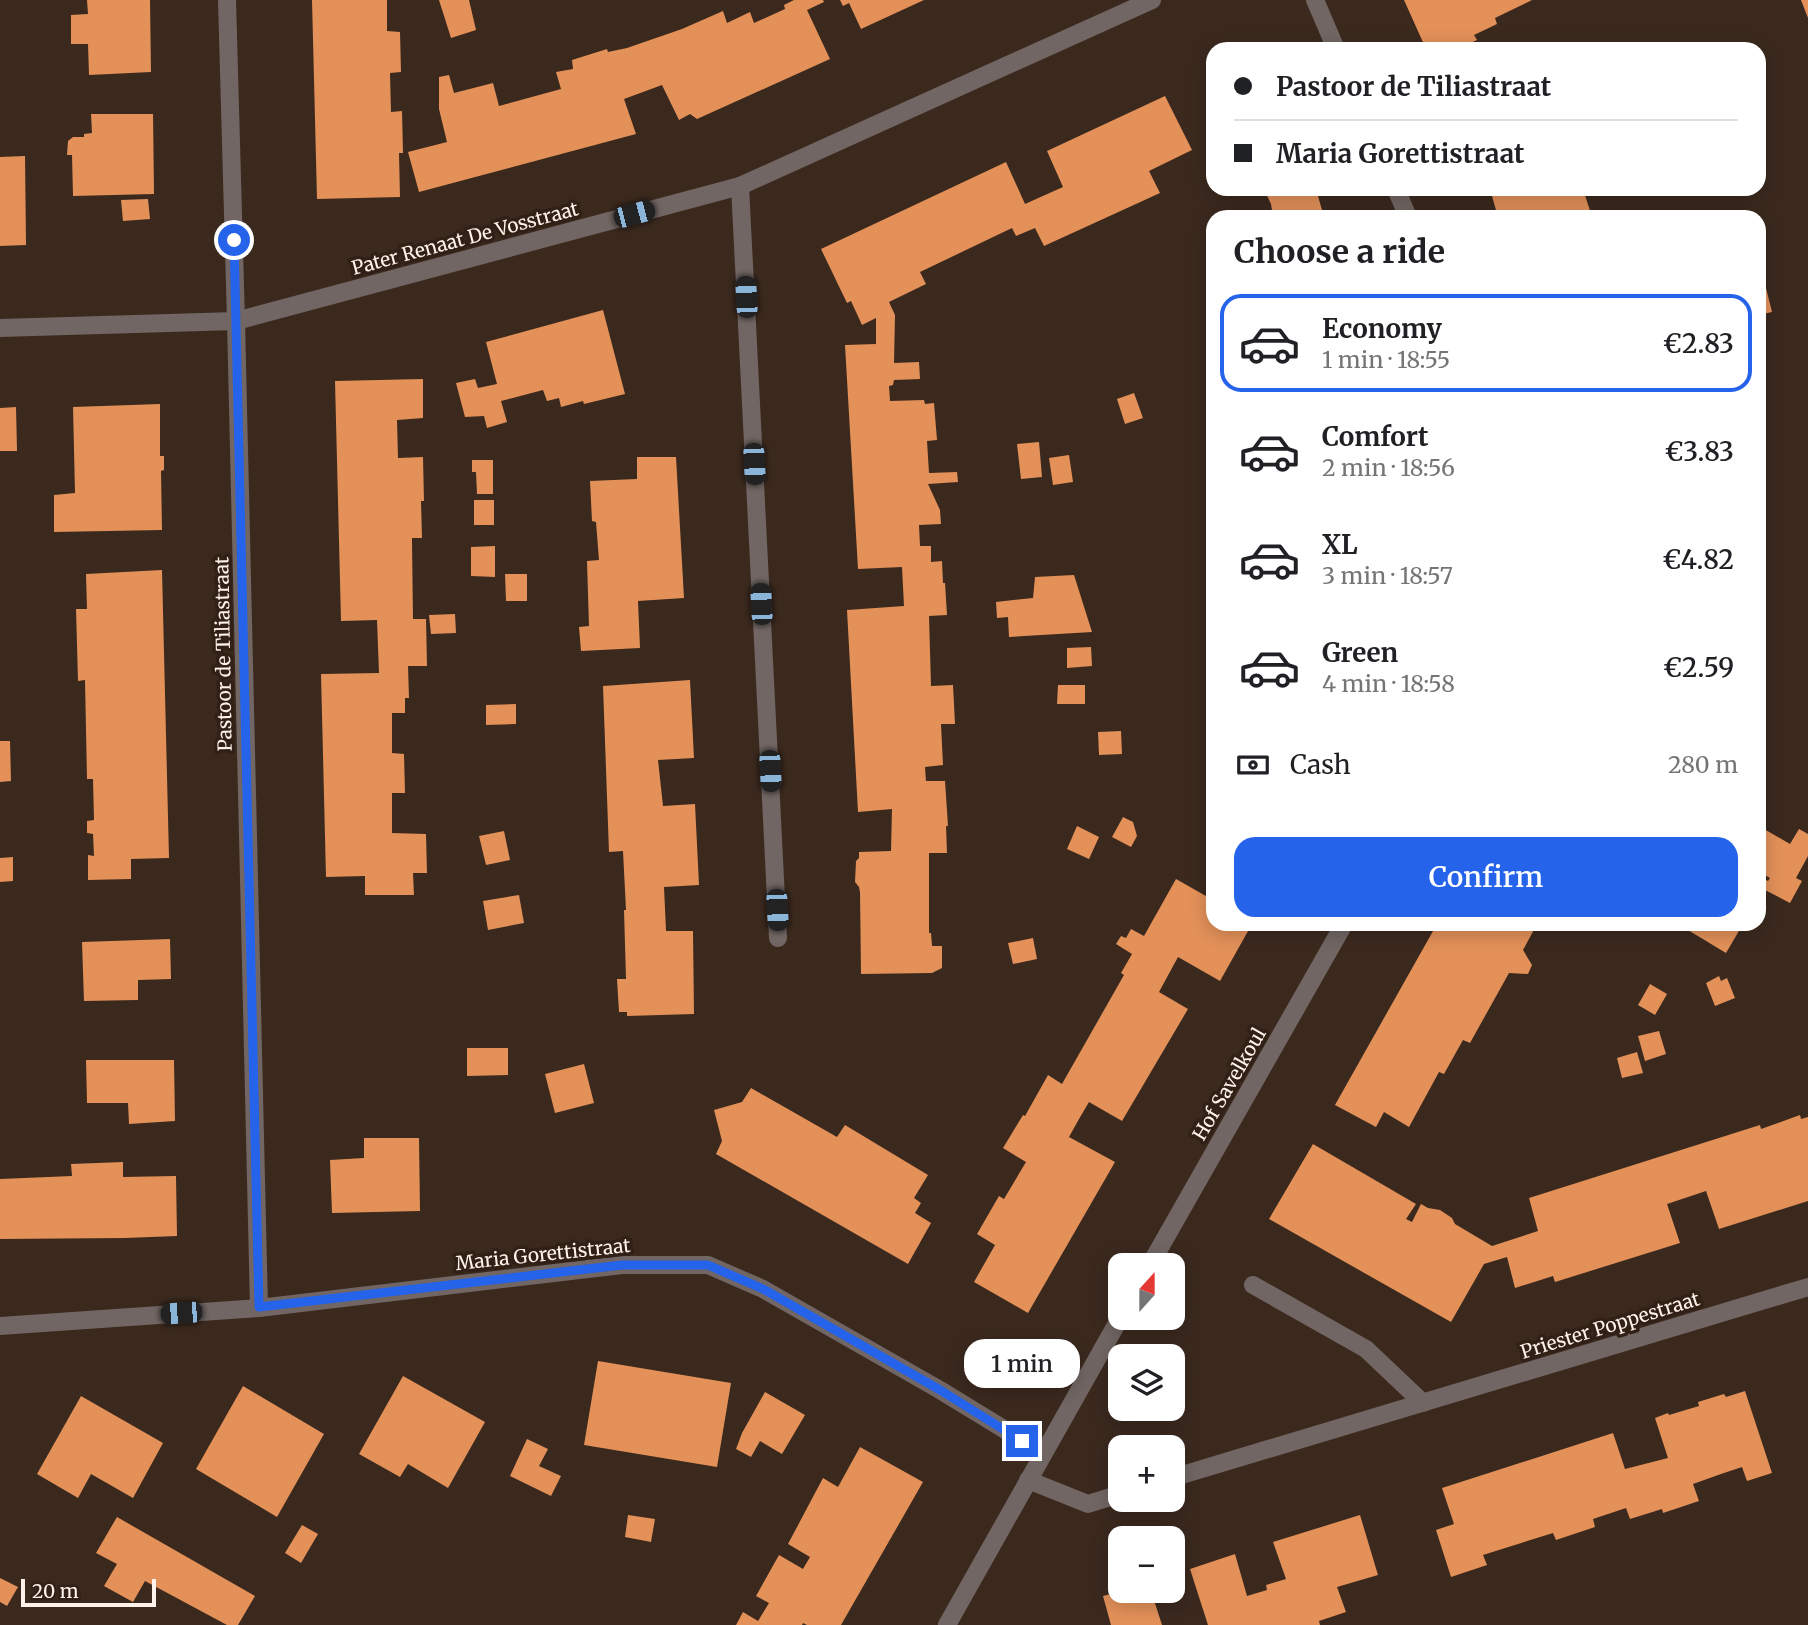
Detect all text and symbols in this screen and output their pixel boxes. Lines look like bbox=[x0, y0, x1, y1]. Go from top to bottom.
text: Pastoor de Tiliastraat bbox=[1276, 70, 1551, 103]
text: Maria Gorettistraat bbox=[1276, 137, 1524, 170]
street label: Pater Renaat De Vosstraat bbox=[349, 196, 582, 280]
car bbox=[611, 198, 658, 230]
route start bbox=[218, 224, 250, 256]
text: Choose a ride bbox=[1234, 232, 1445, 272]
car bbox=[735, 275, 758, 319]
icon: car bbox=[1238, 312, 1301, 375]
text: Economy bbox=[1322, 312, 1442, 345]
text: €2.83 bbox=[1663, 327, 1734, 360]
text: 1 min · 18:55 bbox=[1322, 345, 1450, 374]
icon: car bbox=[1238, 420, 1301, 483]
text: Comfort bbox=[1322, 420, 1428, 453]
text: €3.83 bbox=[1664, 435, 1734, 468]
car bbox=[743, 442, 766, 486]
text: 2 min · 18:56 bbox=[1322, 453, 1455, 482]
icon: car bbox=[1238, 528, 1301, 591]
text: XL bbox=[1322, 528, 1358, 561]
text: €4.82 bbox=[1662, 543, 1734, 576]
street label: Pastoor de Tiliastraat bbox=[209, 556, 237, 752]
text: 3 min · 18:57 bbox=[1322, 561, 1453, 590]
car bbox=[750, 582, 773, 626]
icon: car bbox=[1238, 636, 1301, 699]
text: Green bbox=[1322, 636, 1398, 669]
text: €2.59 bbox=[1663, 651, 1734, 684]
text: 4 min · 18:58 bbox=[1322, 669, 1455, 698]
icon: cash bbox=[1234, 746, 1272, 784]
text: Cash bbox=[1290, 748, 1351, 781]
car bbox=[759, 749, 782, 793]
text: 280 m bbox=[1668, 750, 1738, 779]
button: Confirm bbox=[1234, 837, 1738, 917]
car bbox=[766, 888, 789, 932]
street label: Hof Savelkoul bbox=[1187, 1023, 1271, 1145]
street label: Maria Gorettistraat bbox=[454, 1233, 632, 1275]
north arrow bbox=[1108, 1253, 1185, 1330]
map controls bbox=[1108, 1253, 1185, 1603]
street label: Priester Poppestraat bbox=[1517, 1286, 1703, 1364]
car bbox=[160, 1301, 203, 1325]
callout: 1 min bbox=[964, 1340, 1080, 1388]
button: layers bbox=[1108, 1344, 1185, 1421]
text: 1 min bbox=[991, 1349, 1053, 1378]
route end bbox=[1006, 1425, 1038, 1457]
button: + bbox=[1108, 1435, 1185, 1512]
button: − bbox=[1108, 1526, 1185, 1603]
scale bar bbox=[21, 1576, 156, 1608]
text: 20 m bbox=[32, 1579, 79, 1603]

